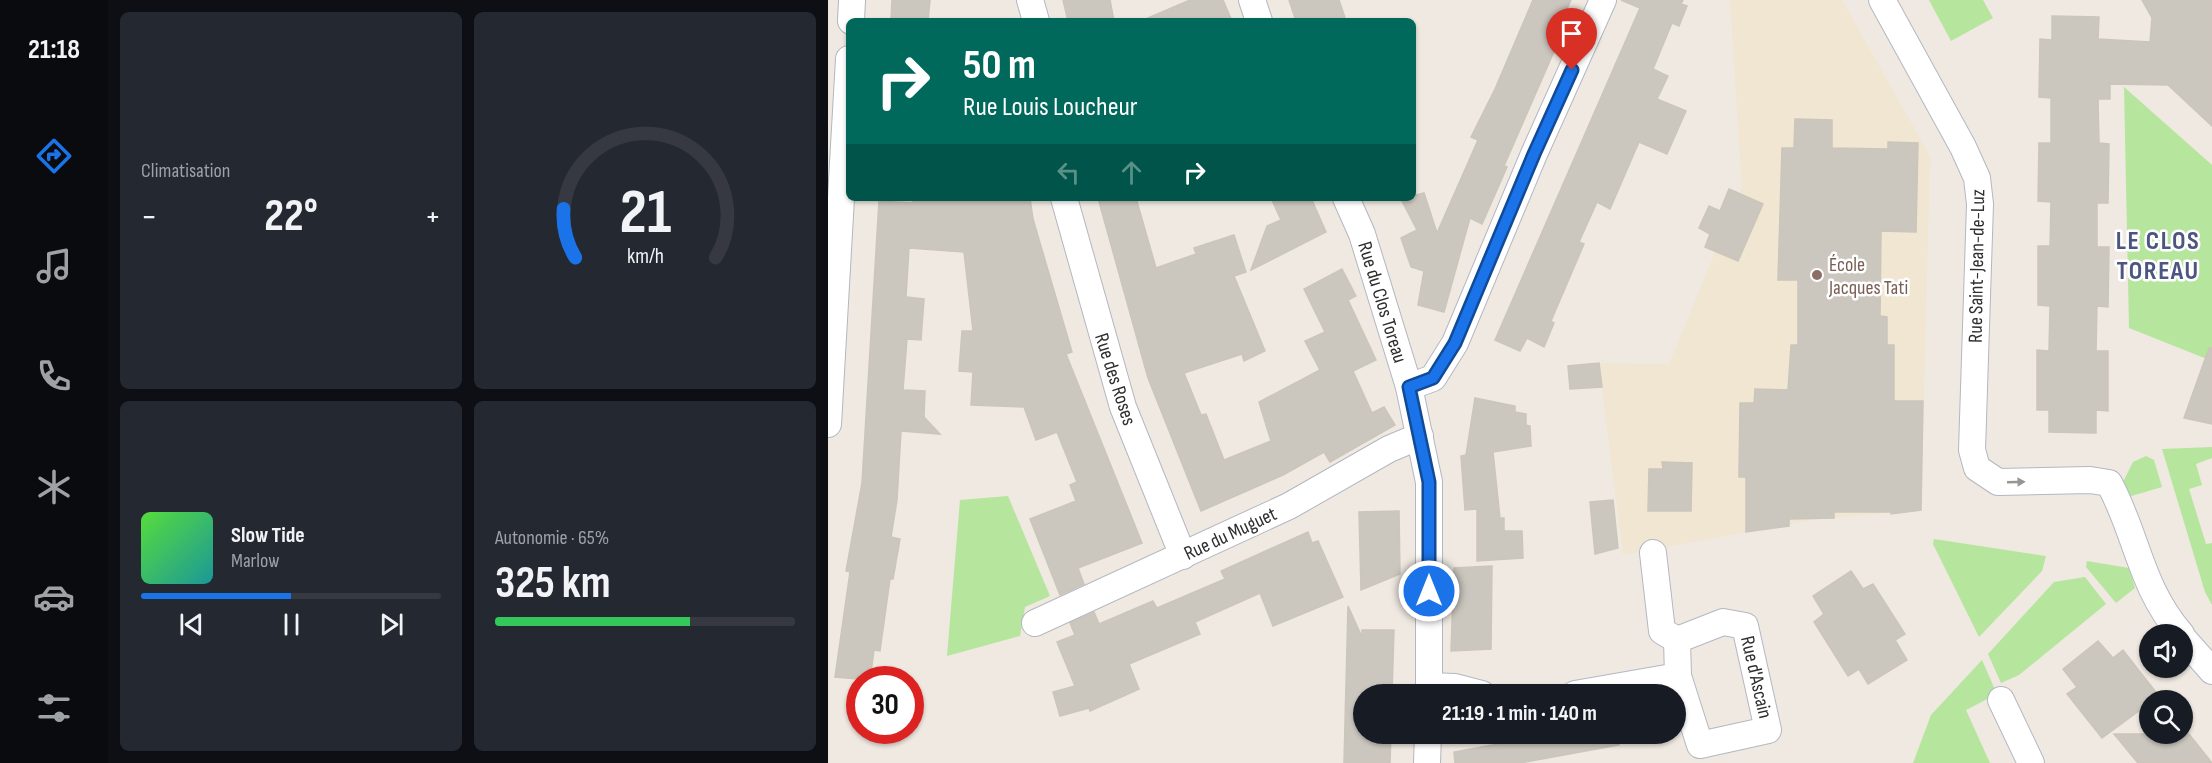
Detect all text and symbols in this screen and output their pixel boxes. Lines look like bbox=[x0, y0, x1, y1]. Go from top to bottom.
pin bbox=[1546, 8, 1597, 70]
icon: arrive bbox=[1555, 17, 1588, 50]
text: 21:18 bbox=[28, 34, 80, 66]
text: 50 m bbox=[963, 40, 1036, 91]
icon: right bbox=[864, 42, 942, 120]
text: Rue Louis Loucheur bbox=[963, 91, 1138, 123]
icon: directions bbox=[33, 135, 75, 177]
icon: left bbox=[1052, 156, 1085, 189]
icon: ahead bbox=[1115, 156, 1148, 189]
icon: right bbox=[1178, 156, 1211, 189]
text: Climatisation bbox=[141, 159, 230, 183]
text: 21 bbox=[619, 176, 671, 251]
text: 22° bbox=[264, 189, 318, 244]
street label: Rue Saint-Jean-de-Luz bbox=[1964, 189, 1990, 343]
text: − bbox=[141, 197, 157, 237]
text: + bbox=[425, 197, 441, 237]
district label: LE CLOS TOREAU bbox=[2116, 226, 2200, 287]
street label: Rue du Clos Toreau bbox=[1352, 239, 1412, 366]
text: km/h bbox=[626, 244, 664, 269]
icon: music bbox=[33, 245, 75, 287]
place label: École Jacques Tati bbox=[1828, 253, 1908, 300]
marker: École Jacques Tati bbox=[1810, 268, 1824, 282]
street label: Rue des Roses bbox=[1089, 330, 1141, 428]
icon: phone bbox=[33, 355, 75, 397]
icon: climate bbox=[33, 466, 75, 508]
one-way arrow bbox=[2006, 477, 2025, 486]
street label: Rue du Muguet bbox=[1180, 502, 1281, 566]
text: Slow Tide bbox=[231, 522, 305, 549]
text: Autonomie · 65% bbox=[495, 526, 609, 550]
text: Marlow bbox=[231, 549, 279, 573]
text: 325 km bbox=[495, 556, 611, 611]
position arrow bbox=[1397, 559, 1461, 623]
icon: car bbox=[33, 576, 75, 618]
icon: previous bbox=[175, 608, 208, 641]
icon: pause bbox=[275, 608, 308, 641]
icon: next bbox=[375, 608, 408, 641]
map controls bbox=[2139, 624, 2193, 744]
button: sound bbox=[2139, 624, 2193, 678]
street label: Rue d'Ascain bbox=[1735, 634, 1777, 721]
speed limit sign: 30 bbox=[846, 666, 924, 744]
icon: filters bbox=[33, 687, 75, 729]
button: search bbox=[2139, 690, 2193, 744]
text: 21:19 · 1 min · 140 m bbox=[1442, 700, 1597, 727]

